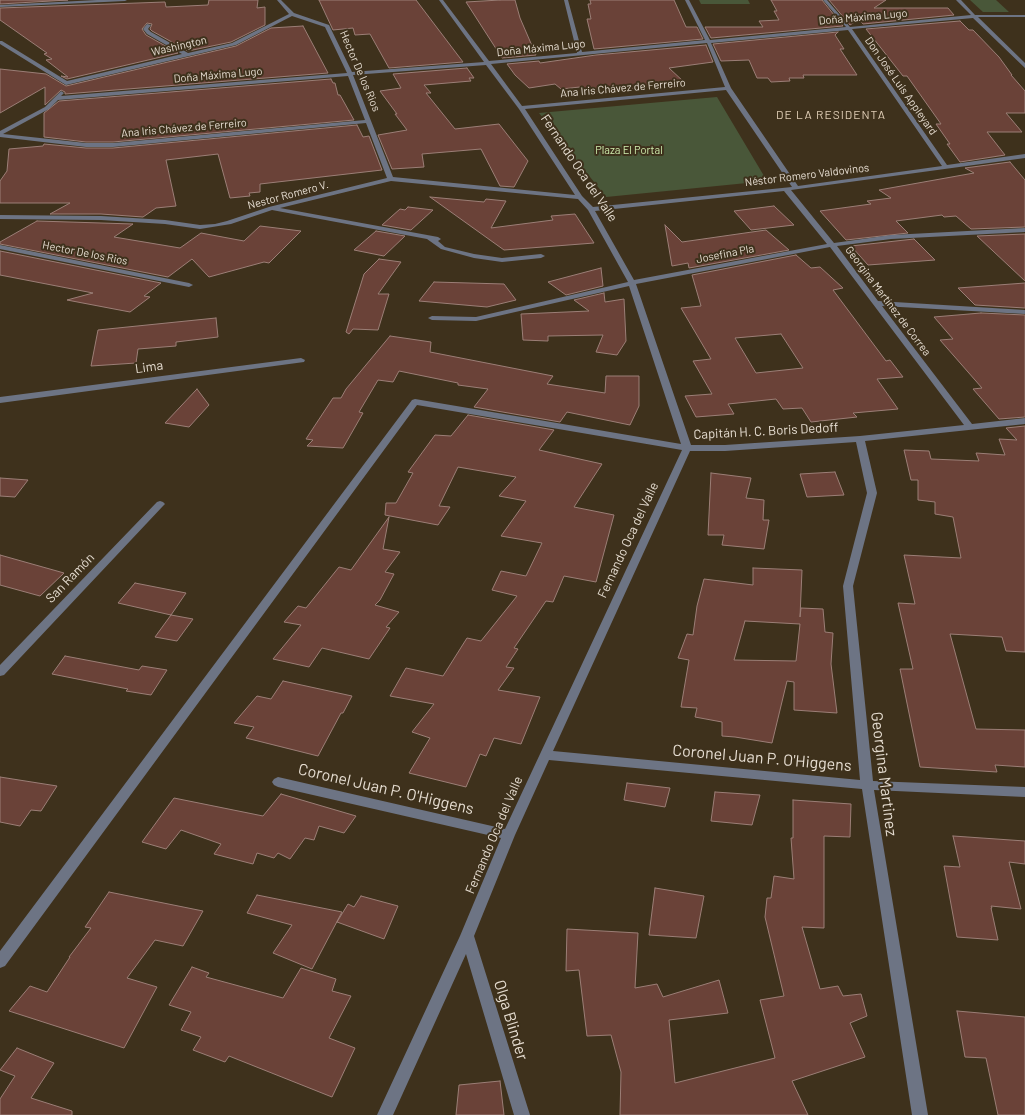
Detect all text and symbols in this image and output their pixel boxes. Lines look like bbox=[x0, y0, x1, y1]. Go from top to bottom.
street label: Doña Máxima Lugo bbox=[818, 7, 908, 27]
street label: Hector De los Rios bbox=[337, 29, 383, 113]
street label: Washington bbox=[150, 33, 208, 59]
street label: Don José Luis Appleyard bbox=[862, 34, 940, 138]
street label: Doña Máxima Lugo bbox=[496, 37, 586, 59]
street label: Doña Máxima Lugo bbox=[173, 65, 263, 85]
street label: Ana Iris Chávez de Ferreiro bbox=[560, 76, 686, 100]
district label: DE LA RESIDENTA bbox=[776, 108, 886, 122]
street label: Fernando Oca del Valle bbox=[537, 111, 621, 225]
street label: Ana Iris Chávez de Ferreiro bbox=[121, 116, 247, 140]
park label: Plaza El Portal bbox=[595, 143, 663, 157]
street label: Néstor Romero Valdovinos bbox=[744, 161, 870, 189]
street label: Nestor Romero V. bbox=[246, 178, 330, 212]
street label: Hector De los Rios bbox=[41, 238, 129, 268]
street label: Josefina Pla bbox=[695, 242, 755, 266]
street label: Georgina Martínez de Correa bbox=[842, 244, 934, 358]
street label: Lima bbox=[134, 357, 164, 377]
street label: Capitán H. C. Boris Dedoff bbox=[693, 419, 839, 443]
street label: Fernando Oca del Valle bbox=[594, 480, 662, 600]
street label: San Ramón bbox=[42, 550, 98, 606]
street label: Georgina Martinez bbox=[867, 711, 901, 837]
street label: Coronel Juan P. O'Higgens bbox=[672, 741, 852, 775]
street label: Coronel Juan P. O'Higgens bbox=[296, 759, 476, 819]
street label: Fernando Oca del Valle bbox=[462, 774, 526, 896]
street label: Olga Blinder bbox=[490, 978, 532, 1062]

